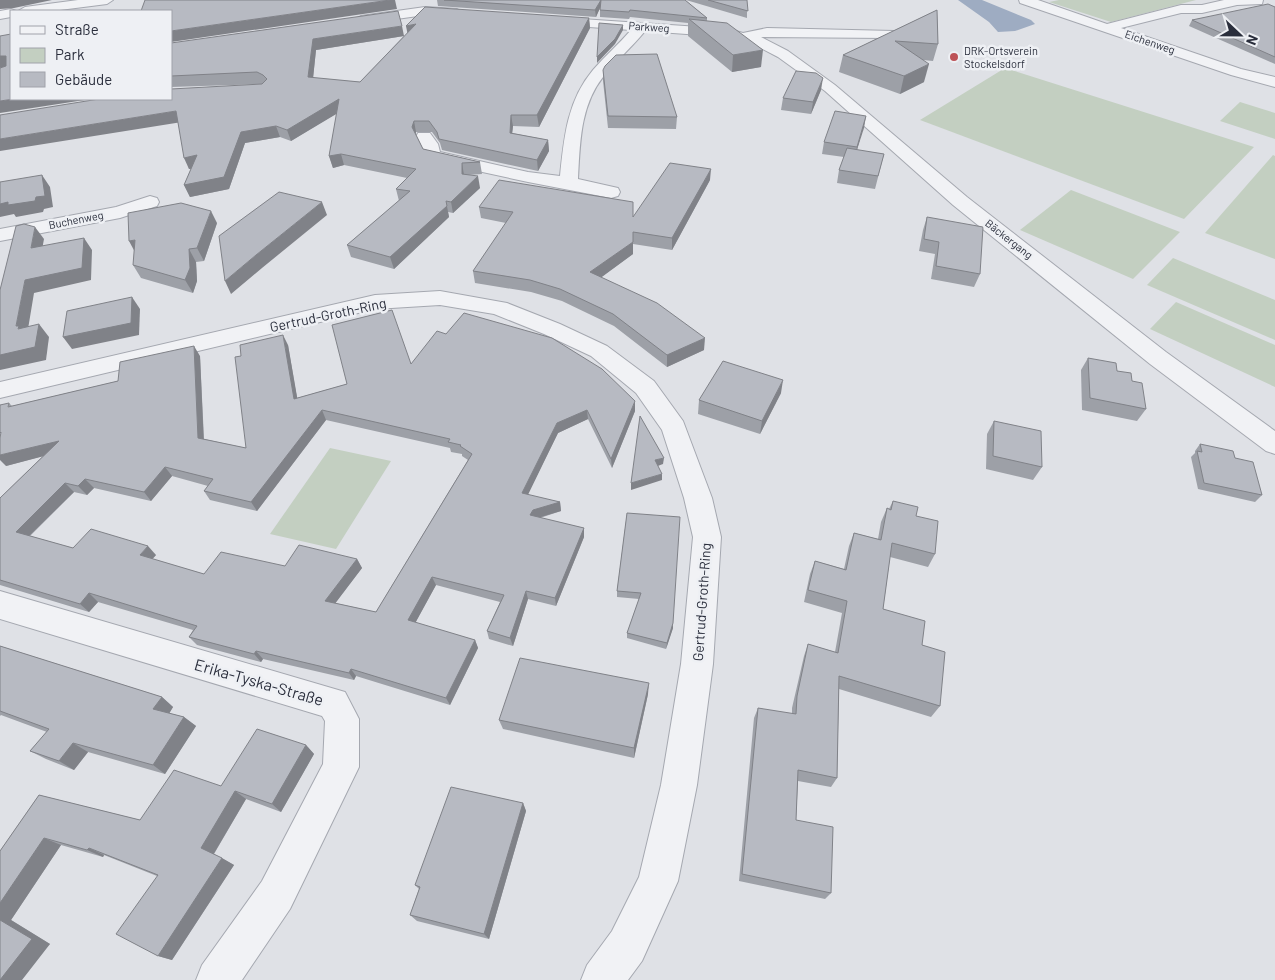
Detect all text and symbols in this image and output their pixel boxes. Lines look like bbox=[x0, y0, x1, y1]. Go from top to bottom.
legend bbox=[10, 10, 172, 100]
north arrow bbox=[1215, 10, 1265, 60]
street label: Parkweg bbox=[628, 19, 670, 34]
text: Straße bbox=[55, 20, 99, 38]
street label: Eichenweg bbox=[1123, 27, 1177, 56]
text: N bbox=[1243, 33, 1262, 48]
place label: DRK-Ortsverein Stockelsdorf bbox=[964, 44, 1038, 70]
text: Park bbox=[55, 45, 85, 63]
marker: DRK-Ortsverein Stockelsdorf bbox=[948, 51, 960, 63]
text: Gebäude bbox=[55, 70, 112, 88]
street label: Buchenweg bbox=[47, 208, 104, 231]
street label: Bäckergang bbox=[983, 216, 1036, 261]
street label: Gertrud-Groth-Ring bbox=[268, 294, 388, 335]
street label: Gertrud-Groth-Ring bbox=[689, 542, 714, 662]
street label: Erika-Tyska-Straße bbox=[193, 654, 326, 709]

